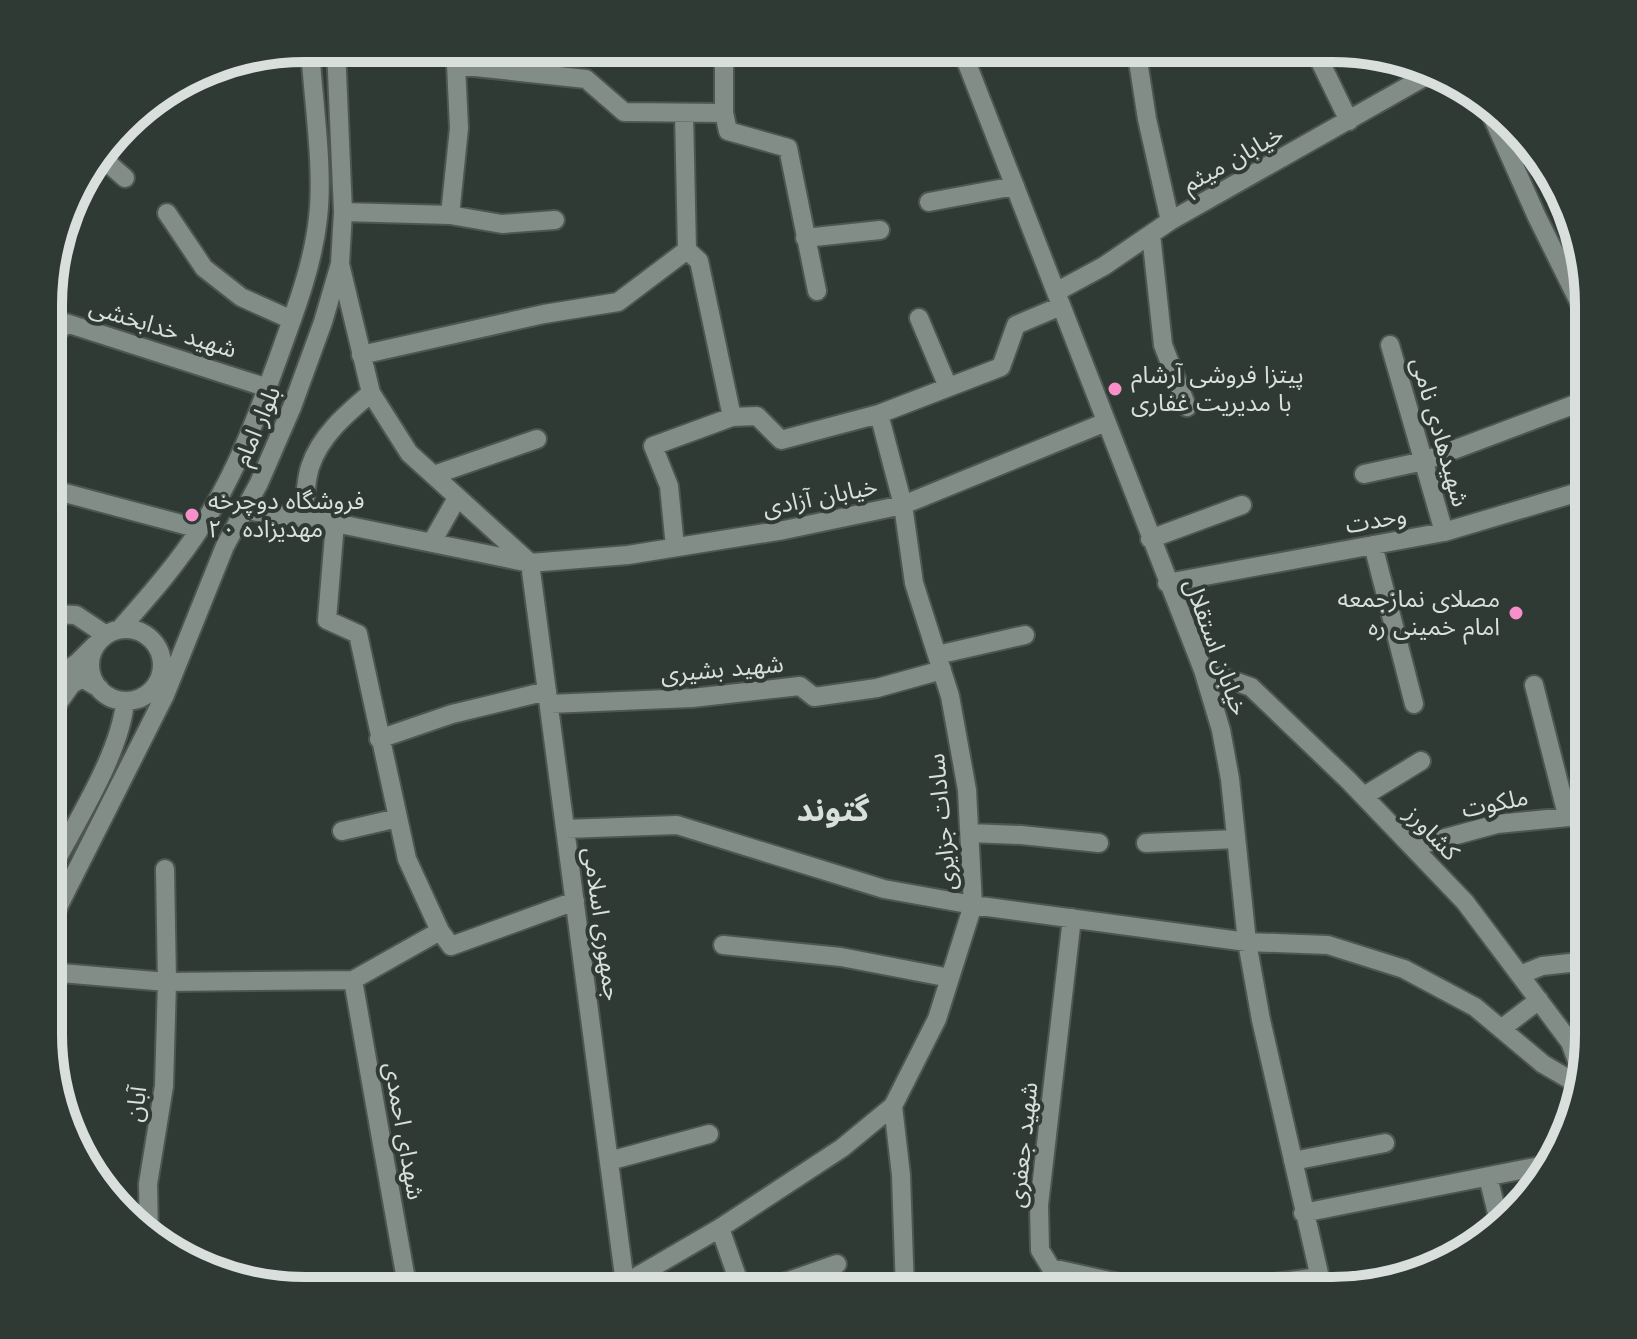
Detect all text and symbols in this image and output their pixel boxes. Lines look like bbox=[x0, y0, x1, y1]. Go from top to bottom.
street label: خیابان میثم bbox=[1176, 116, 1290, 201]
street label: شهید خدابخشی bbox=[85, 289, 241, 367]
street label: شهیدهادی نامی bbox=[1402, 353, 1479, 511]
place label: پیتزا فروشی آرشام با مدیریت غفاری bbox=[1131, 357, 1304, 420]
street label: بلوار امام bbox=[224, 380, 290, 472]
marker: پیتزا فروشی آرشام با مدیریت غفاری bbox=[1106, 380, 1124, 398]
street label: خیابان آزادی bbox=[759, 468, 880, 525]
place label: فروشگاه دوچرخه ۲۰ مهدیزاده bbox=[208, 483, 365, 546]
street label: وحدت bbox=[1343, 497, 1409, 542]
marker: فروشگاه دوچرخه ۲۰ مهدیزاده bbox=[183, 506, 201, 524]
street label: خیابان استقلال bbox=[1175, 573, 1257, 720]
place label: مصلای نمازجمعه امام خمینی ره bbox=[1337, 581, 1500, 645]
marker: مصلای نمازجمعه امام خمینی ره bbox=[1507, 604, 1525, 622]
street label: شهید بشیری bbox=[659, 646, 785, 691]
street label: سادات جزایری bbox=[918, 752, 965, 892]
street label: ملکوت bbox=[1459, 779, 1531, 826]
district label: گتوند bbox=[797, 787, 870, 833]
street label: کشاورز bbox=[1396, 796, 1469, 869]
street label: جمهوری اسلامی bbox=[574, 845, 631, 1003]
street label: شهدای احمدی bbox=[375, 1059, 434, 1203]
street label: شهید جعفری bbox=[999, 1080, 1047, 1210]
street label: آبان bbox=[116, 1083, 155, 1124]

